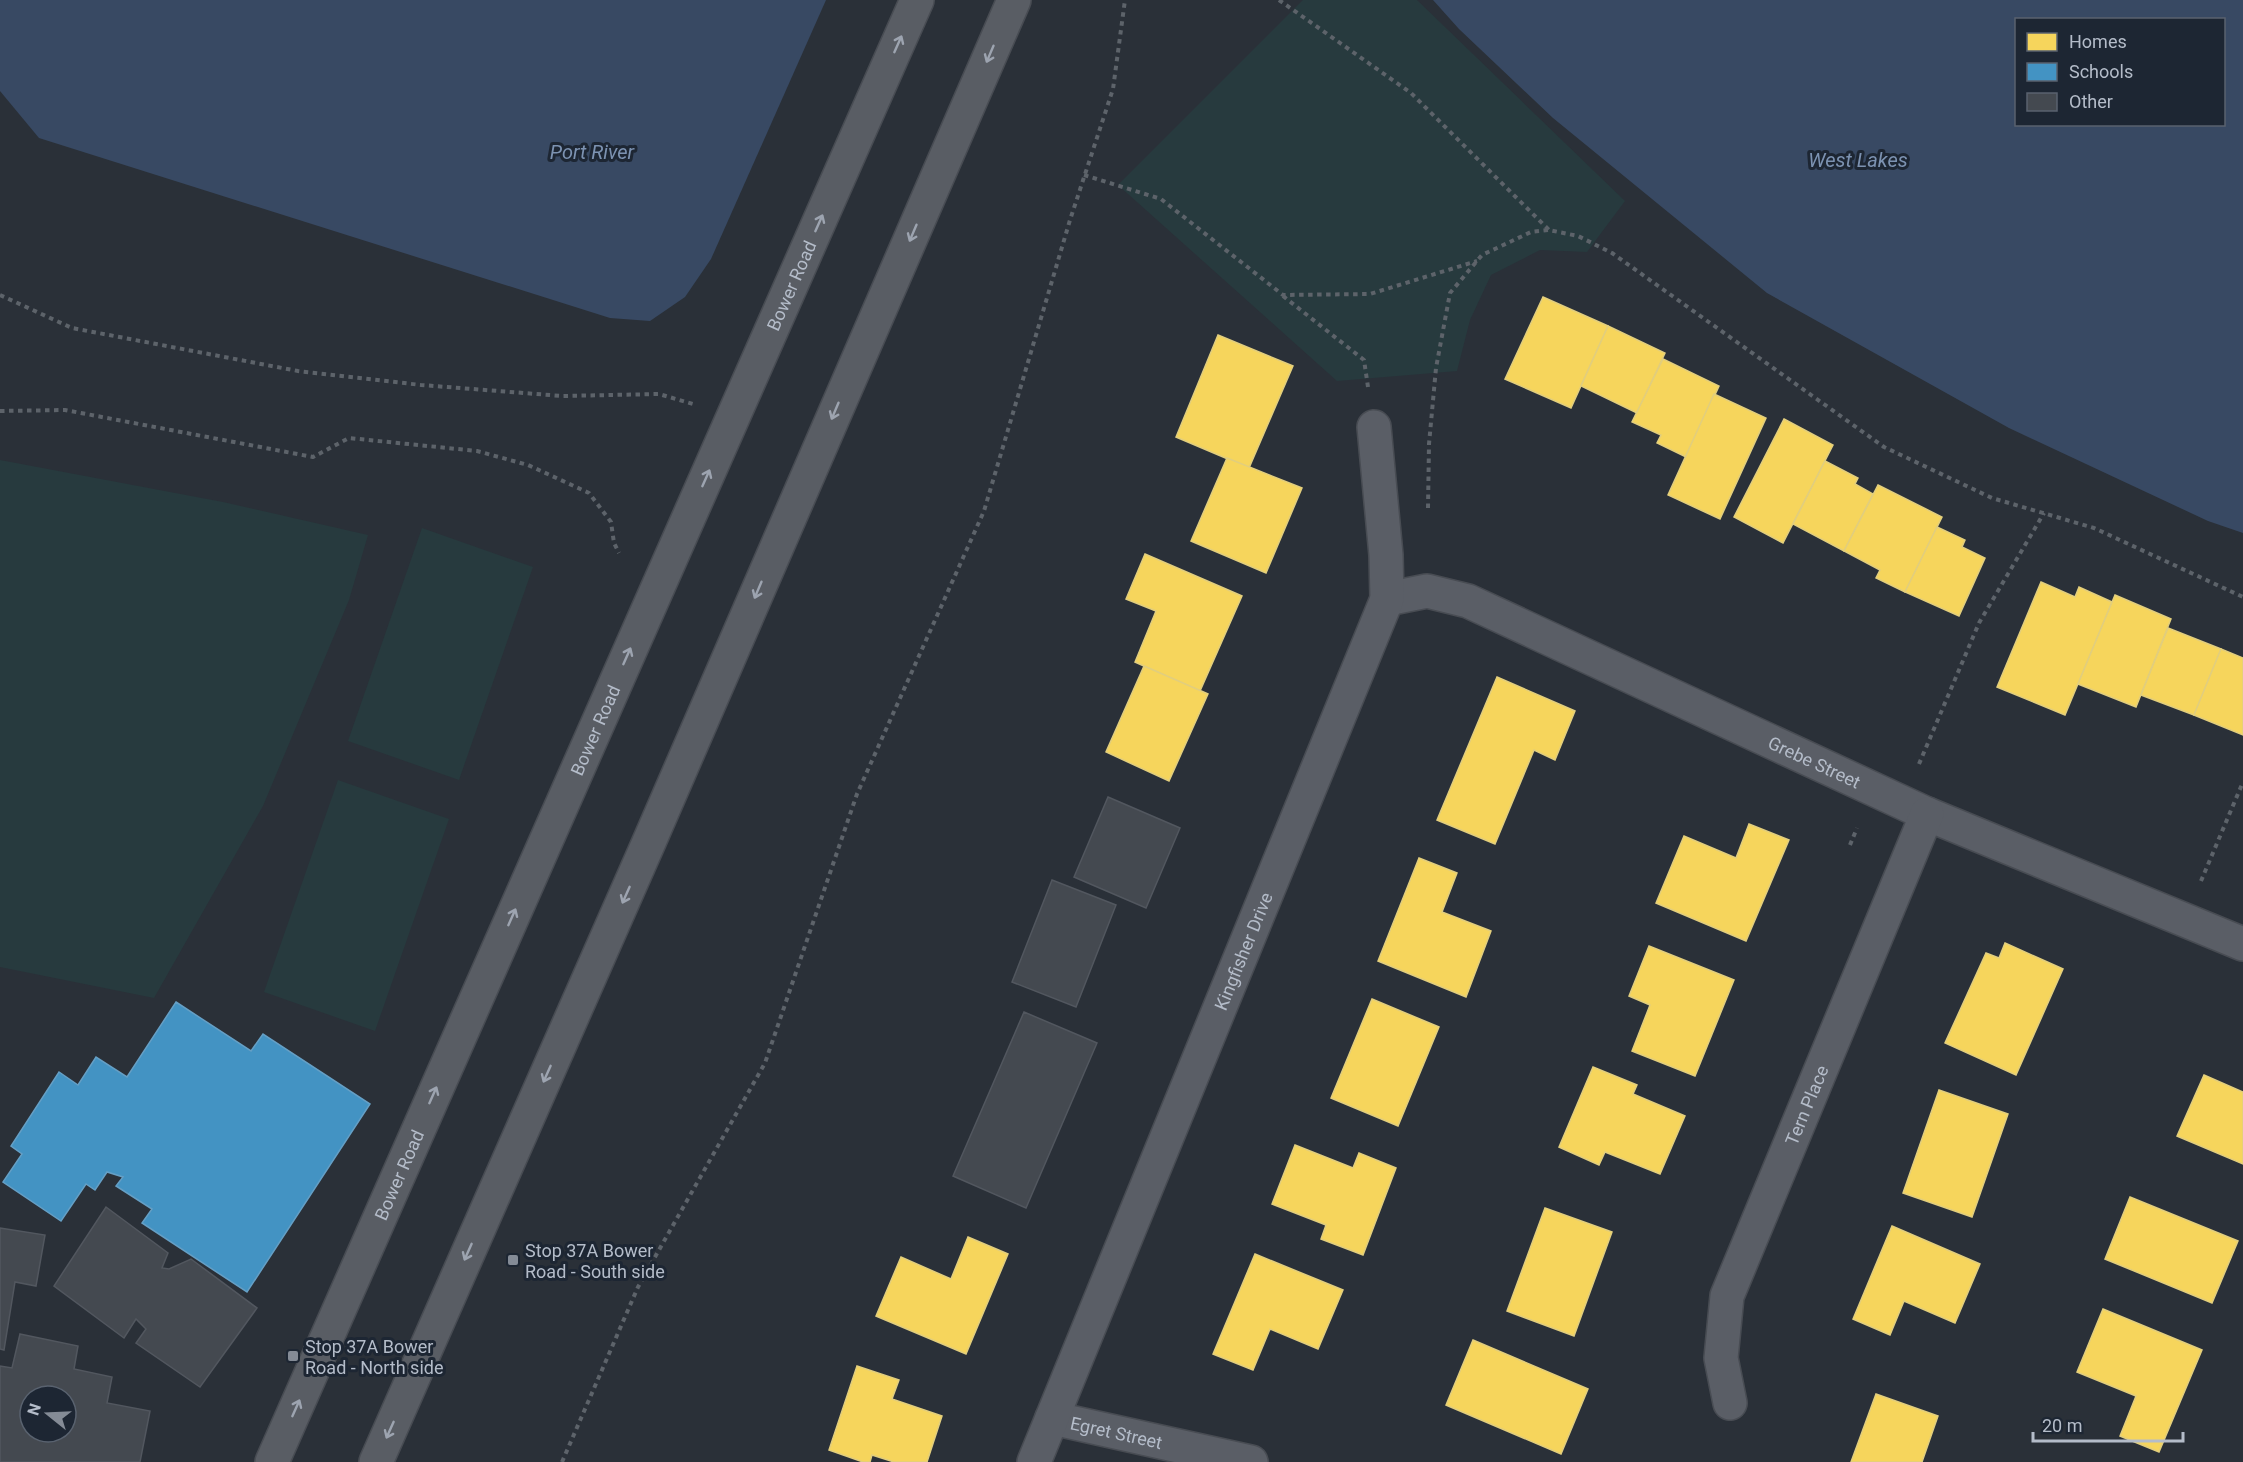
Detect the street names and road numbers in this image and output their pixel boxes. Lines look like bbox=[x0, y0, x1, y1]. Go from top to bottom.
street label: Bower Road bbox=[762, 237, 820, 334]
street label: Bower Road bbox=[566, 682, 624, 778]
street label: Grebe Street bbox=[1765, 731, 1864, 792]
street label: Kingfisher Drive bbox=[1209, 889, 1276, 1013]
street label: Tern Place bbox=[1780, 1062, 1832, 1148]
street label: Bower Road bbox=[370, 1126, 428, 1223]
street label: Egret Street bbox=[1069, 1412, 1164, 1453]

